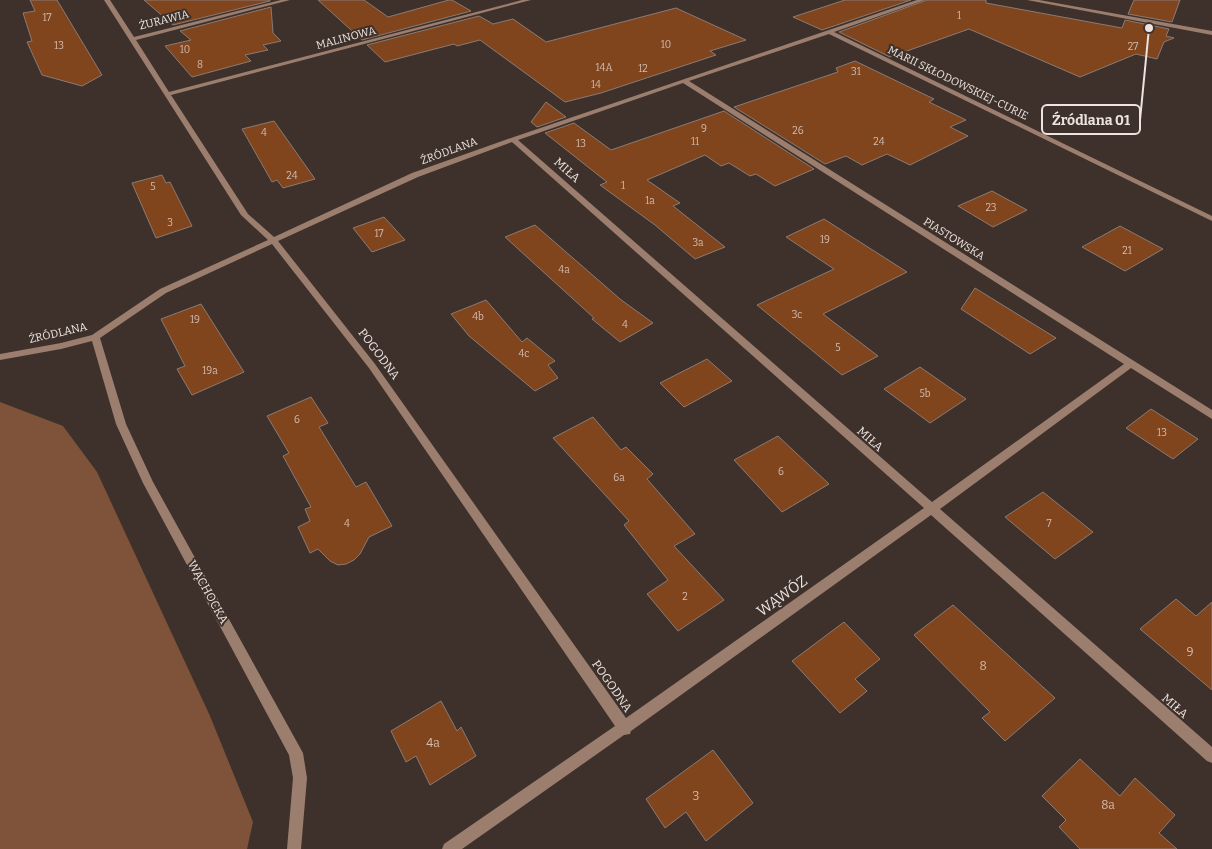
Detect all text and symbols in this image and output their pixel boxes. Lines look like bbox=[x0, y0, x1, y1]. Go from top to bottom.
street label: ŻURAWIA bbox=[137, 7, 190, 32]
house number: 1 bbox=[957, 10, 961, 22]
house number: 17 bbox=[43, 12, 51, 24]
street label: MALINOWA bbox=[315, 24, 378, 52]
house number: 10 bbox=[661, 39, 671, 51]
house number: 13 bbox=[54, 40, 64, 52]
house number: 27 bbox=[1128, 41, 1138, 53]
street label: MARII SKŁODOWSKIEJ-CURIE bbox=[886, 43, 1031, 123]
house number: 10 bbox=[180, 44, 190, 56]
house number: 8 bbox=[197, 59, 203, 71]
house number: 14A bbox=[596, 62, 613, 74]
house number: 12 bbox=[638, 63, 648, 75]
house number: 31 bbox=[851, 66, 861, 78]
house number: 14 bbox=[591, 79, 601, 91]
callout: Źródlana 01 bbox=[1042, 105, 1140, 134]
text: Źródlana 01 bbox=[1052, 111, 1130, 129]
house number: 9 bbox=[701, 123, 707, 135]
house number: 26 bbox=[792, 125, 804, 137]
house number: 4 bbox=[261, 127, 267, 139]
street label: ŹRÓDLANA bbox=[419, 134, 479, 167]
house number: 11 bbox=[691, 136, 699, 148]
house number: 24 bbox=[873, 136, 885, 148]
house number: 13 bbox=[576, 138, 586, 150]
street label: MIŁA bbox=[551, 155, 583, 186]
house number: 24 bbox=[286, 170, 298, 182]
house number: 1 bbox=[621, 180, 625, 192]
house number: 5 bbox=[150, 181, 156, 193]
house number: 1a bbox=[645, 195, 655, 207]
house number: 23 bbox=[985, 202, 997, 214]
street label: PIASTOWSKA bbox=[921, 215, 987, 263]
house number: 3 bbox=[167, 217, 173, 229]
house number: 17 bbox=[375, 228, 383, 240]
house number: 19 bbox=[820, 234, 830, 246]
house number: 3a bbox=[693, 237, 704, 249]
house number: 21 bbox=[1122, 245, 1132, 257]
house number: 4a bbox=[558, 264, 570, 276]
house number: 3c bbox=[792, 309, 802, 321]
house number: 4b bbox=[472, 311, 484, 323]
house number: 19 bbox=[190, 314, 200, 326]
street label: ŹRÓDLANA bbox=[27, 319, 89, 346]
house number: 4 bbox=[622, 319, 628, 331]
street label: POGODNA bbox=[355, 326, 403, 383]
house number: 5 bbox=[835, 342, 841, 354]
house number: 4c bbox=[519, 348, 529, 360]
house number: 19a bbox=[202, 365, 218, 377]
house number: 5b bbox=[919, 388, 931, 400]
house number: 6 bbox=[294, 414, 300, 426]
street label: MIŁA bbox=[854, 424, 886, 455]
house number: 13 bbox=[1157, 427, 1167, 439]
house number: 6 bbox=[778, 466, 784, 478]
house number: 6a bbox=[613, 472, 625, 484]
house number: 4 bbox=[344, 518, 350, 530]
house number: 7 bbox=[1046, 518, 1052, 530]
street label: WĄCHOCKA bbox=[185, 558, 231, 627]
street label: WĄWÓZ bbox=[753, 572, 811, 620]
house number: 2 bbox=[682, 591, 688, 603]
house number: 9 bbox=[1186, 645, 1194, 659]
street label: POGODNA bbox=[589, 657, 635, 715]
house number: 8 bbox=[979, 659, 987, 673]
street label: MIŁA bbox=[1159, 691, 1191, 721]
house number: 4a bbox=[426, 736, 440, 750]
house number: 3 bbox=[693, 789, 700, 803]
house number: 8a bbox=[1101, 798, 1115, 812]

